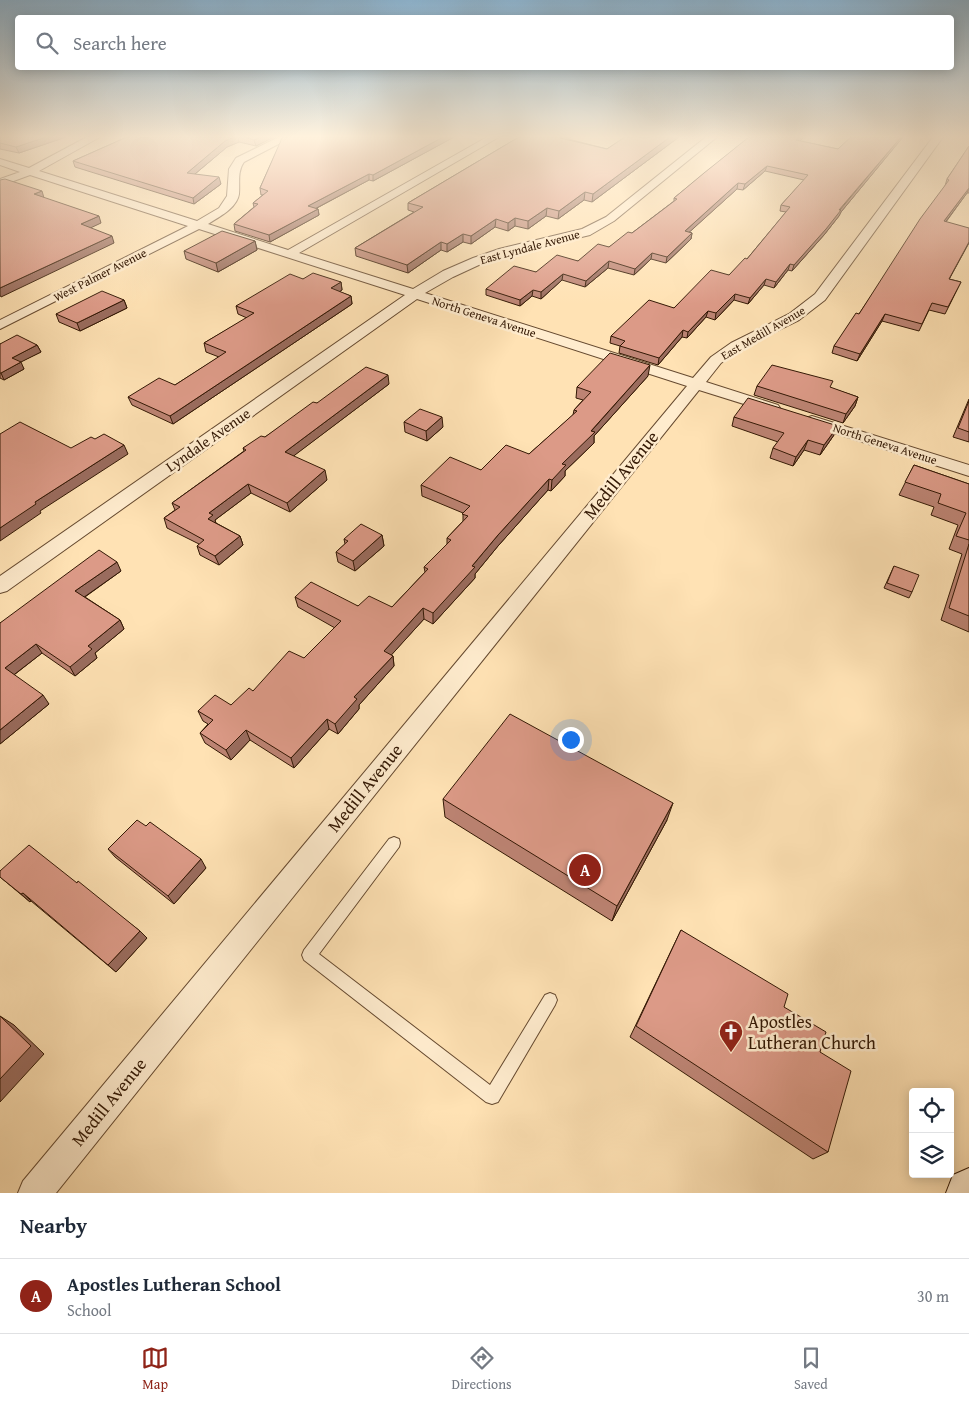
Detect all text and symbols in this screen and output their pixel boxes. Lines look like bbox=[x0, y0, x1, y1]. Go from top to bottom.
search box bbox=[15, 15, 954, 70]
icon: search bbox=[33, 29, 61, 57]
text: Search here bbox=[73, 29, 167, 57]
street label: East Lyndale Avenue bbox=[478, 225, 582, 268]
street label: West Palmer Avenue bbox=[50, 244, 150, 305]
street label: North Geneva Avenue bbox=[430, 292, 539, 341]
street label: East Medill Avenue bbox=[717, 301, 808, 364]
street label: Lyndale Avenue bbox=[161, 403, 254, 477]
street label: North Geneva Avenue bbox=[831, 419, 940, 468]
street label: Medill Avenue bbox=[576, 425, 665, 525]
your location bbox=[558, 727, 584, 753]
street label: Medill Avenue bbox=[320, 738, 409, 838]
pin: A bbox=[569, 851, 601, 889]
place label: Apostles Lutheran Church bbox=[748, 1008, 876, 1056]
church icon: Apostles Lutheran Church bbox=[718, 1019, 744, 1053]
street label: Medill Avenue bbox=[64, 1052, 153, 1152]
map controls bbox=[909, 1088, 954, 1178]
button: locate bbox=[909, 1088, 954, 1133]
button: layers bbox=[909, 1133, 954, 1178]
text: Nearby bbox=[20, 1210, 87, 1241]
text: Apostles Lutheran School bbox=[67, 1270, 281, 1298]
text: A bbox=[31, 1284, 41, 1308]
text: 30 m bbox=[917, 1284, 949, 1308]
text: School bbox=[67, 1298, 111, 1322]
tab: Map bbox=[141, 1344, 169, 1394]
tab: Directions bbox=[451, 1344, 512, 1394]
tab: Saved bbox=[794, 1344, 828, 1394]

